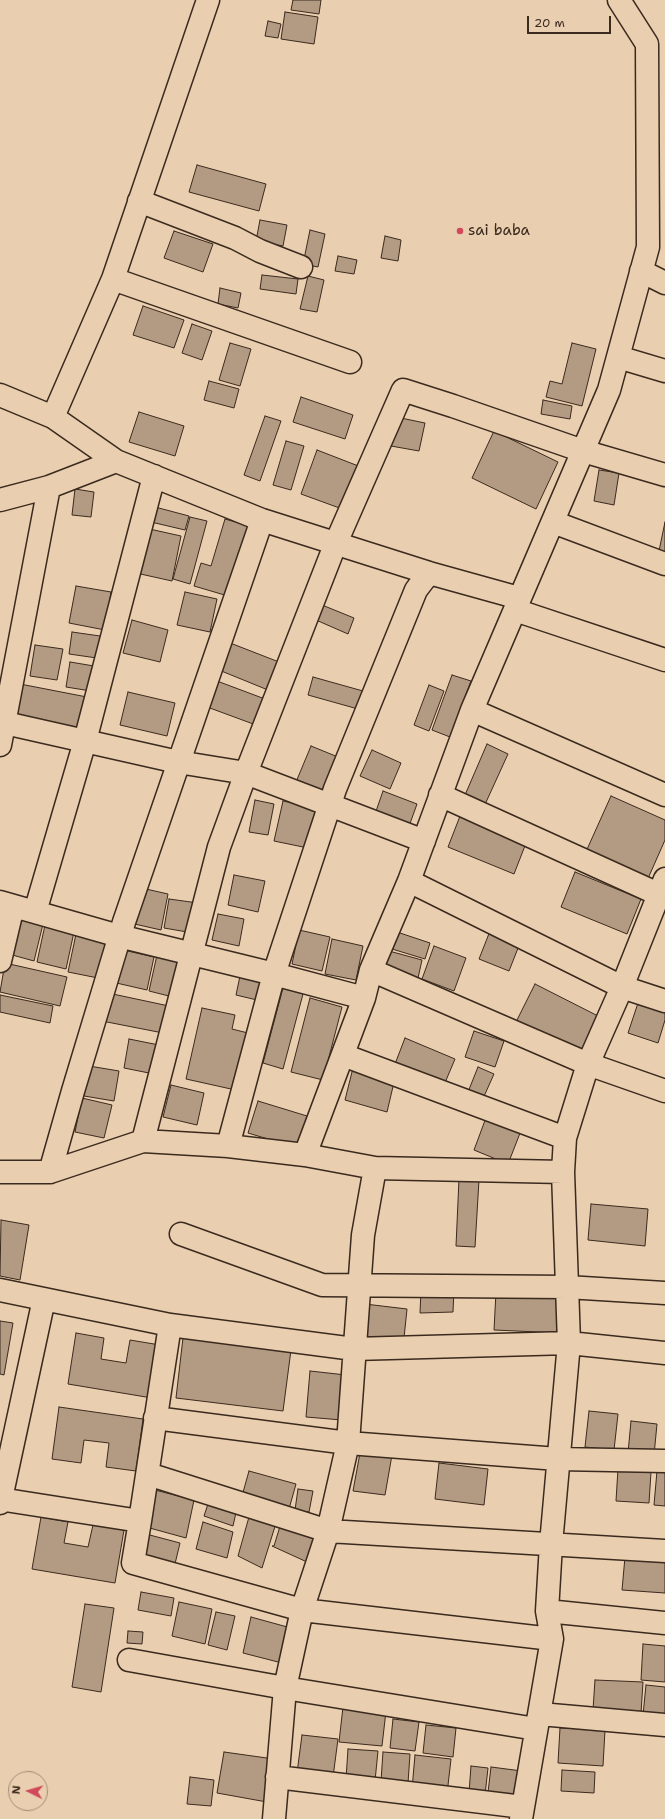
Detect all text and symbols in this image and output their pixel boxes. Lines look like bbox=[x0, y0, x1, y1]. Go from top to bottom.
scale bar bbox=[529, 8, 613, 34]
text: 20 m bbox=[534, 15, 565, 31]
place label: sai baba bbox=[468, 222, 530, 240]
marker: sai baba bbox=[455, 226, 465, 236]
north arrow bbox=[8, 1771, 48, 1811]
text: N bbox=[9, 1785, 24, 1795]

